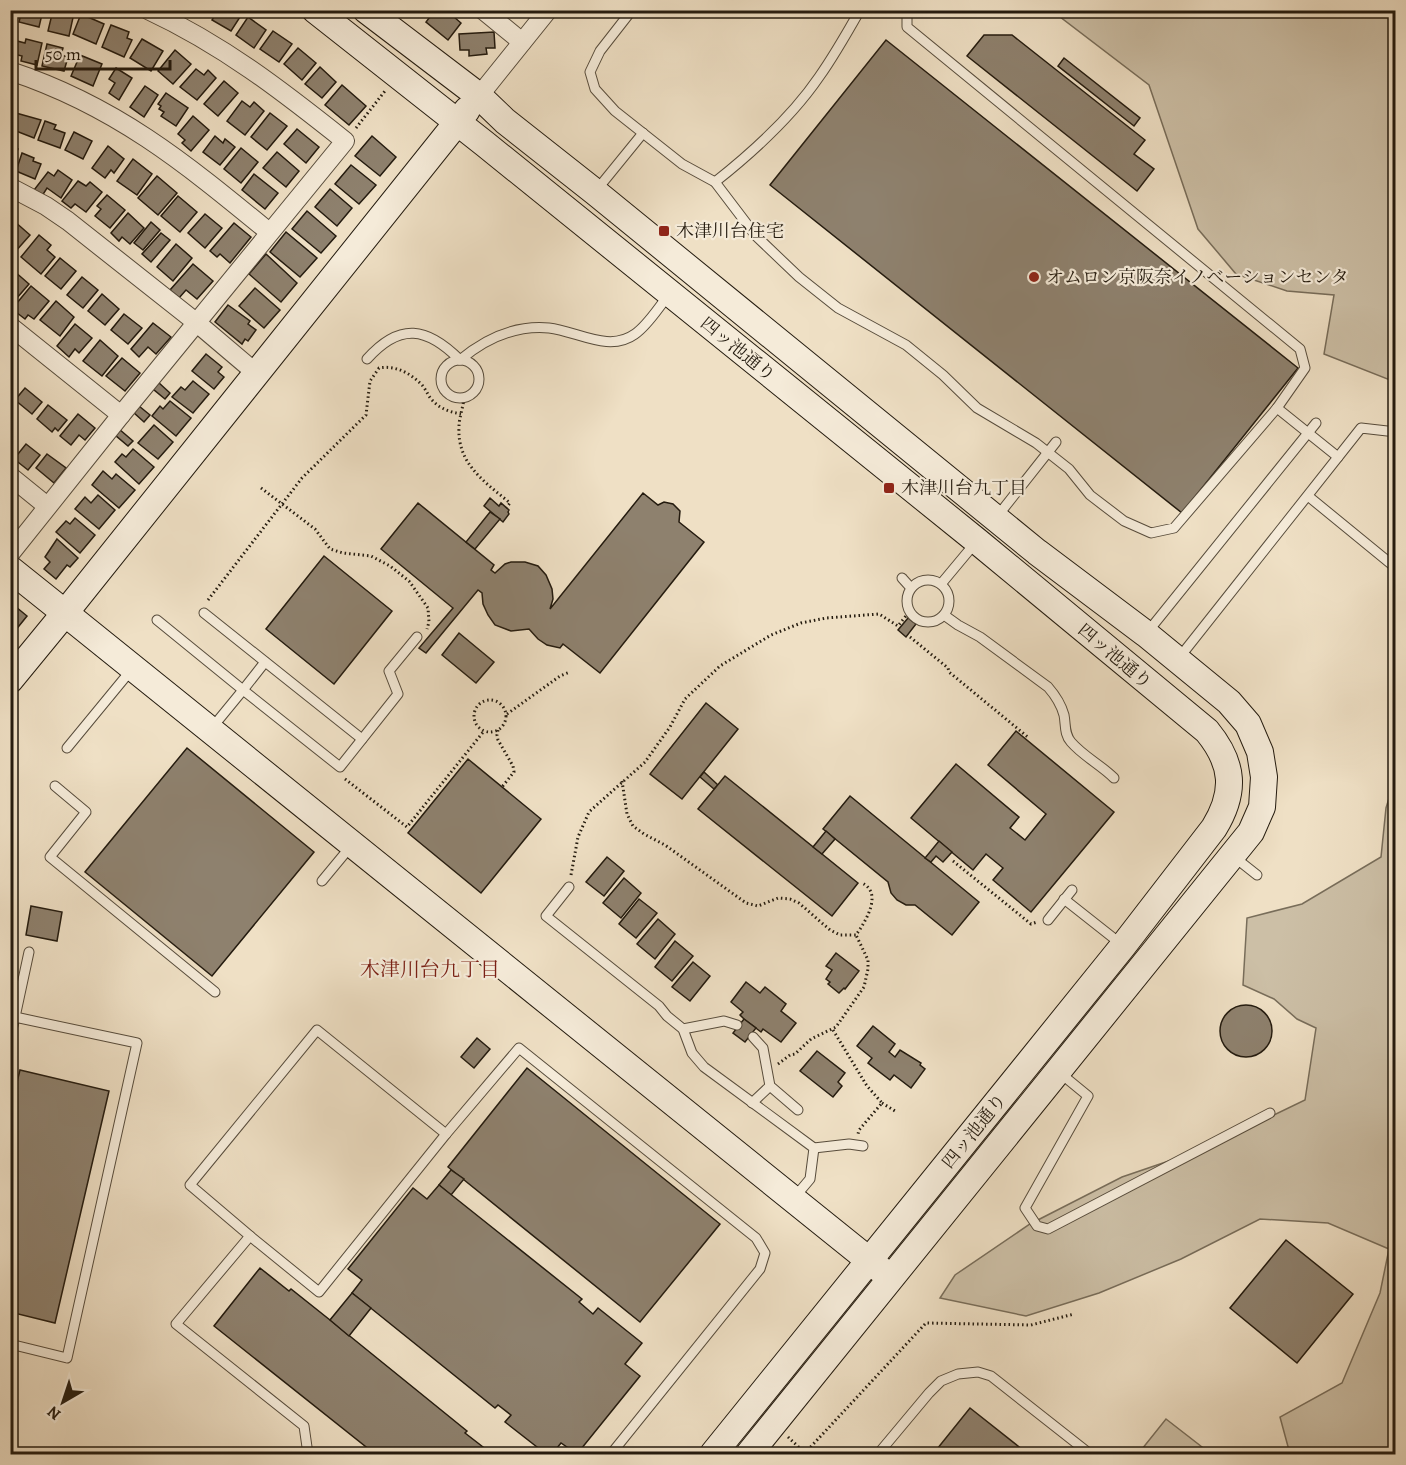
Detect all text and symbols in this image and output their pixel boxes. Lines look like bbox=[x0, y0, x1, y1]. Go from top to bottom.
scale bar bbox=[36, 33, 170, 71]
text: 50 m bbox=[45, 42, 81, 66]
place label: 木津川台住宅 bbox=[676, 219, 784, 243]
marker: 木津川台住宅 bbox=[657, 224, 671, 238]
place label: オムロン京阪奈イノベーションセンタ bbox=[1046, 265, 1349, 289]
marker: オムロン京阪奈イノベーションセンタ bbox=[1027, 270, 1041, 284]
street label: 四ッ池通り bbox=[695, 311, 781, 387]
place label: 木津川台九丁目 bbox=[901, 476, 1027, 500]
marker: 木津川台九丁目 bbox=[882, 481, 896, 495]
street label: 四ッ池通り bbox=[1073, 618, 1157, 694]
district label: 木津川台九丁目 bbox=[360, 956, 500, 983]
street label: 四ッ池通り bbox=[936, 1088, 1012, 1174]
north arrow bbox=[33, 1372, 93, 1432]
text: N bbox=[42, 1400, 66, 1425]

